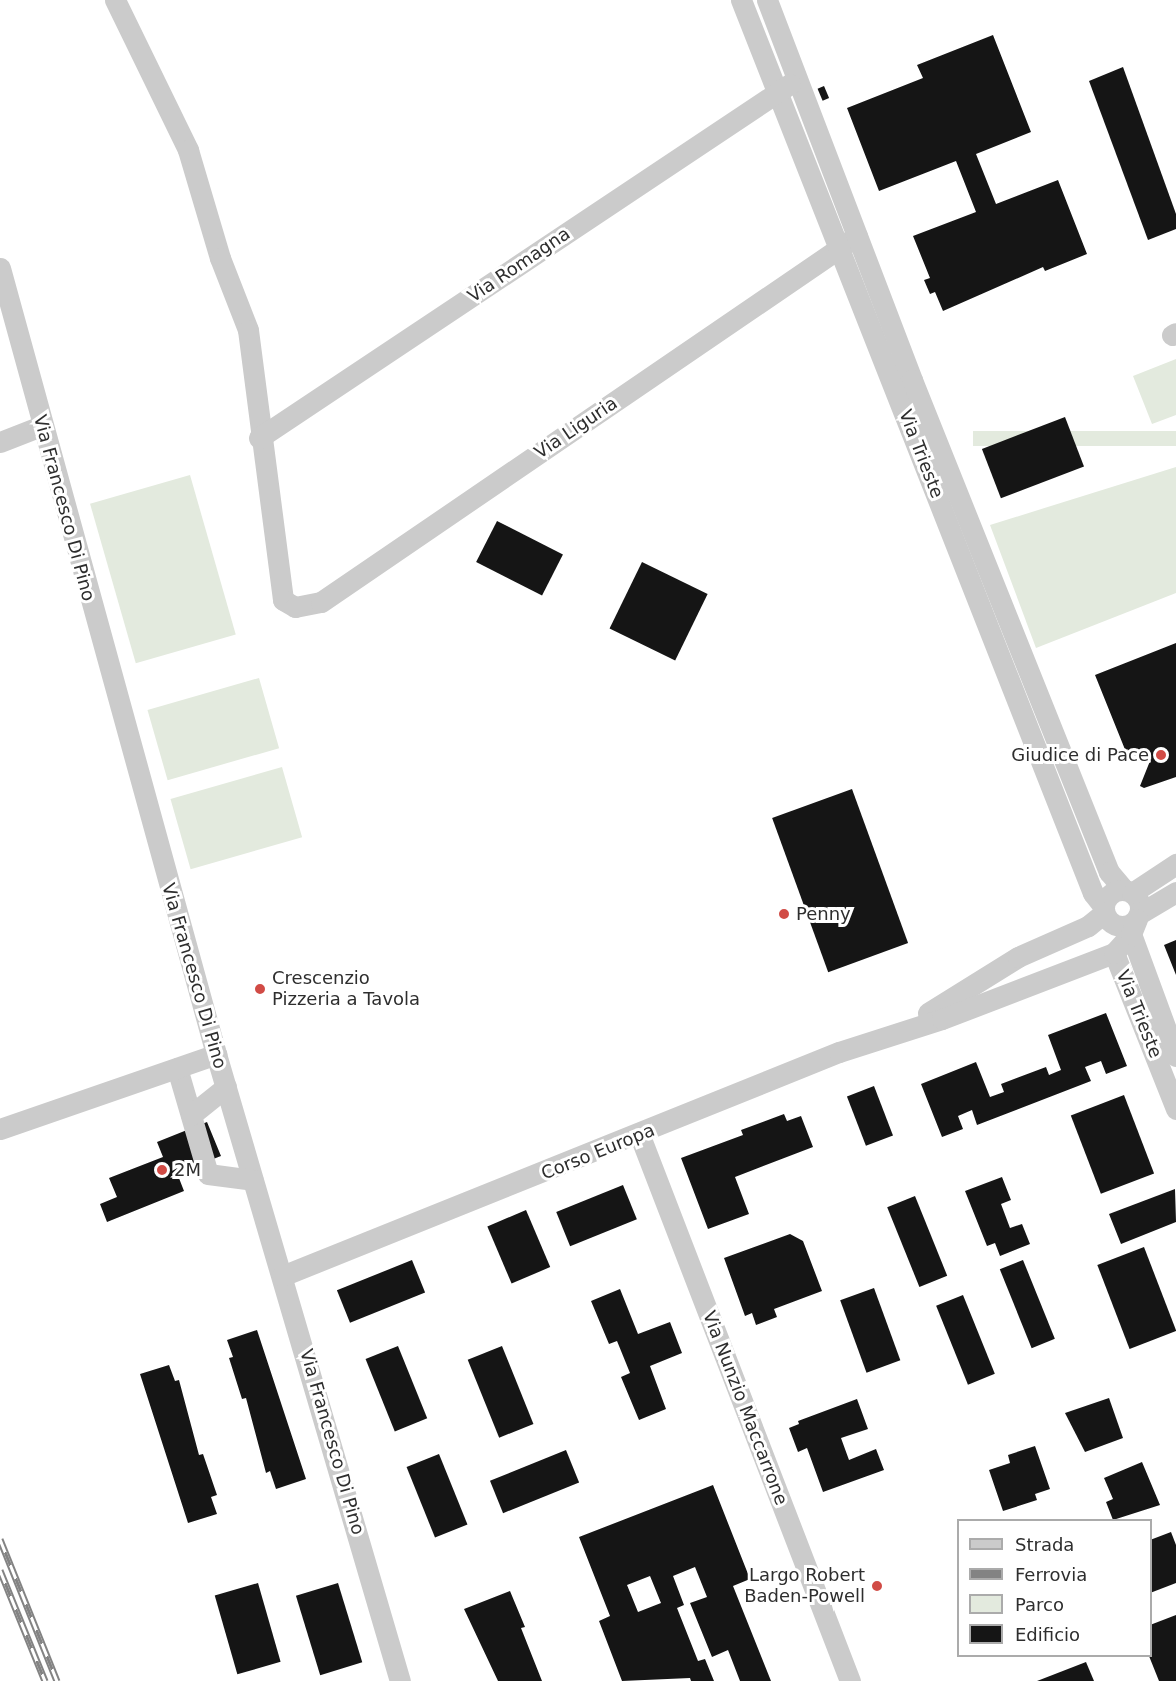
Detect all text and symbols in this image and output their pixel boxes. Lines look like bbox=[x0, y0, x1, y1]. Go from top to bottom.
street label: Via Romagna bbox=[464, 223, 574, 307]
street label: Via Liguria bbox=[531, 392, 621, 464]
street label: Via Trieste bbox=[894, 407, 948, 501]
street label: Via Francesco Di Pino bbox=[29, 412, 99, 604]
place label: Giudice di Pace bbox=[1011, 744, 1149, 766]
marker: Giudice di Pace bbox=[1154, 748, 1168, 762]
street label: Via Francesco Di Pino bbox=[157, 881, 231, 1071]
place label: Penny bbox=[796, 903, 851, 925]
marker: Penny bbox=[777, 907, 791, 921]
street label: Via Trieste bbox=[1112, 967, 1166, 1061]
place label: Crescenzio Pizzeria a Tavola bbox=[272, 968, 420, 1010]
marker: Crescenzio Pizzeria a Tavola bbox=[253, 982, 267, 996]
street label: Corso Europa bbox=[538, 1119, 658, 1185]
place label: 2M bbox=[174, 1159, 201, 1181]
marker: 2M bbox=[155, 1163, 169, 1177]
street label: Via Nunzio Maccarrone bbox=[698, 1308, 792, 1508]
street label: Via Francesco Di Pino bbox=[295, 1347, 369, 1537]
legend bbox=[957, 1519, 1152, 1657]
text: Strada bbox=[1015, 1534, 1074, 1555]
text: Ferrovia bbox=[1015, 1564, 1087, 1585]
place label: Largo Robert Baden-Powell bbox=[744, 1565, 865, 1608]
marker: Largo Robert Baden-Powell bbox=[870, 1579, 884, 1593]
text: Parco bbox=[1015, 1594, 1064, 1615]
text: Edificio bbox=[1015, 1624, 1080, 1645]

